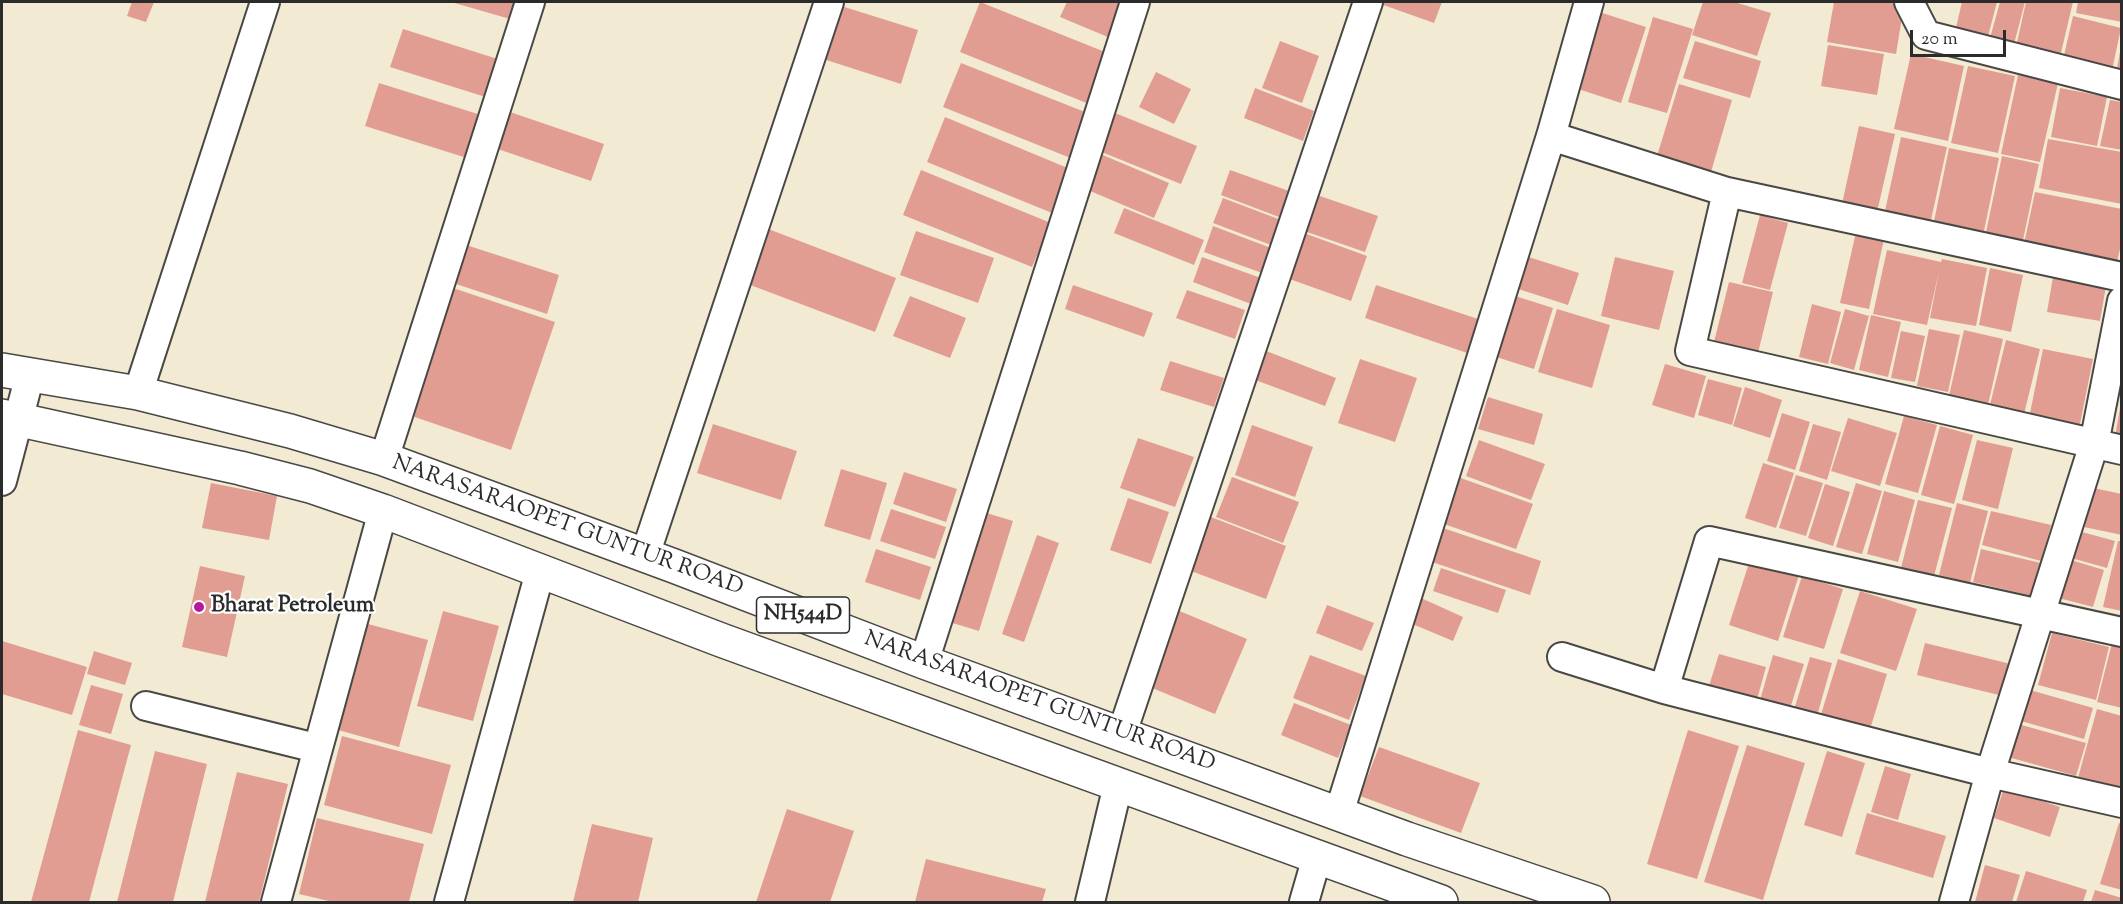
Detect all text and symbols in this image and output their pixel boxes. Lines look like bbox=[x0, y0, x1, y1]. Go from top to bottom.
scale bar bbox=[1913, 18, 2009, 56]
text: 20 m bbox=[1921, 27, 1958, 53]
street label: NARASARAOPET GUNTUR ROAD bbox=[388, 451, 746, 603]
place label: Bharat Petroleum bbox=[211, 594, 374, 620]
road number: NH544D bbox=[756, 597, 850, 633]
marker: Bharat Petroleum bbox=[192, 600, 206, 614]
street label: NARASARAOPET GUNTUR ROAD bbox=[860, 627, 1218, 779]

